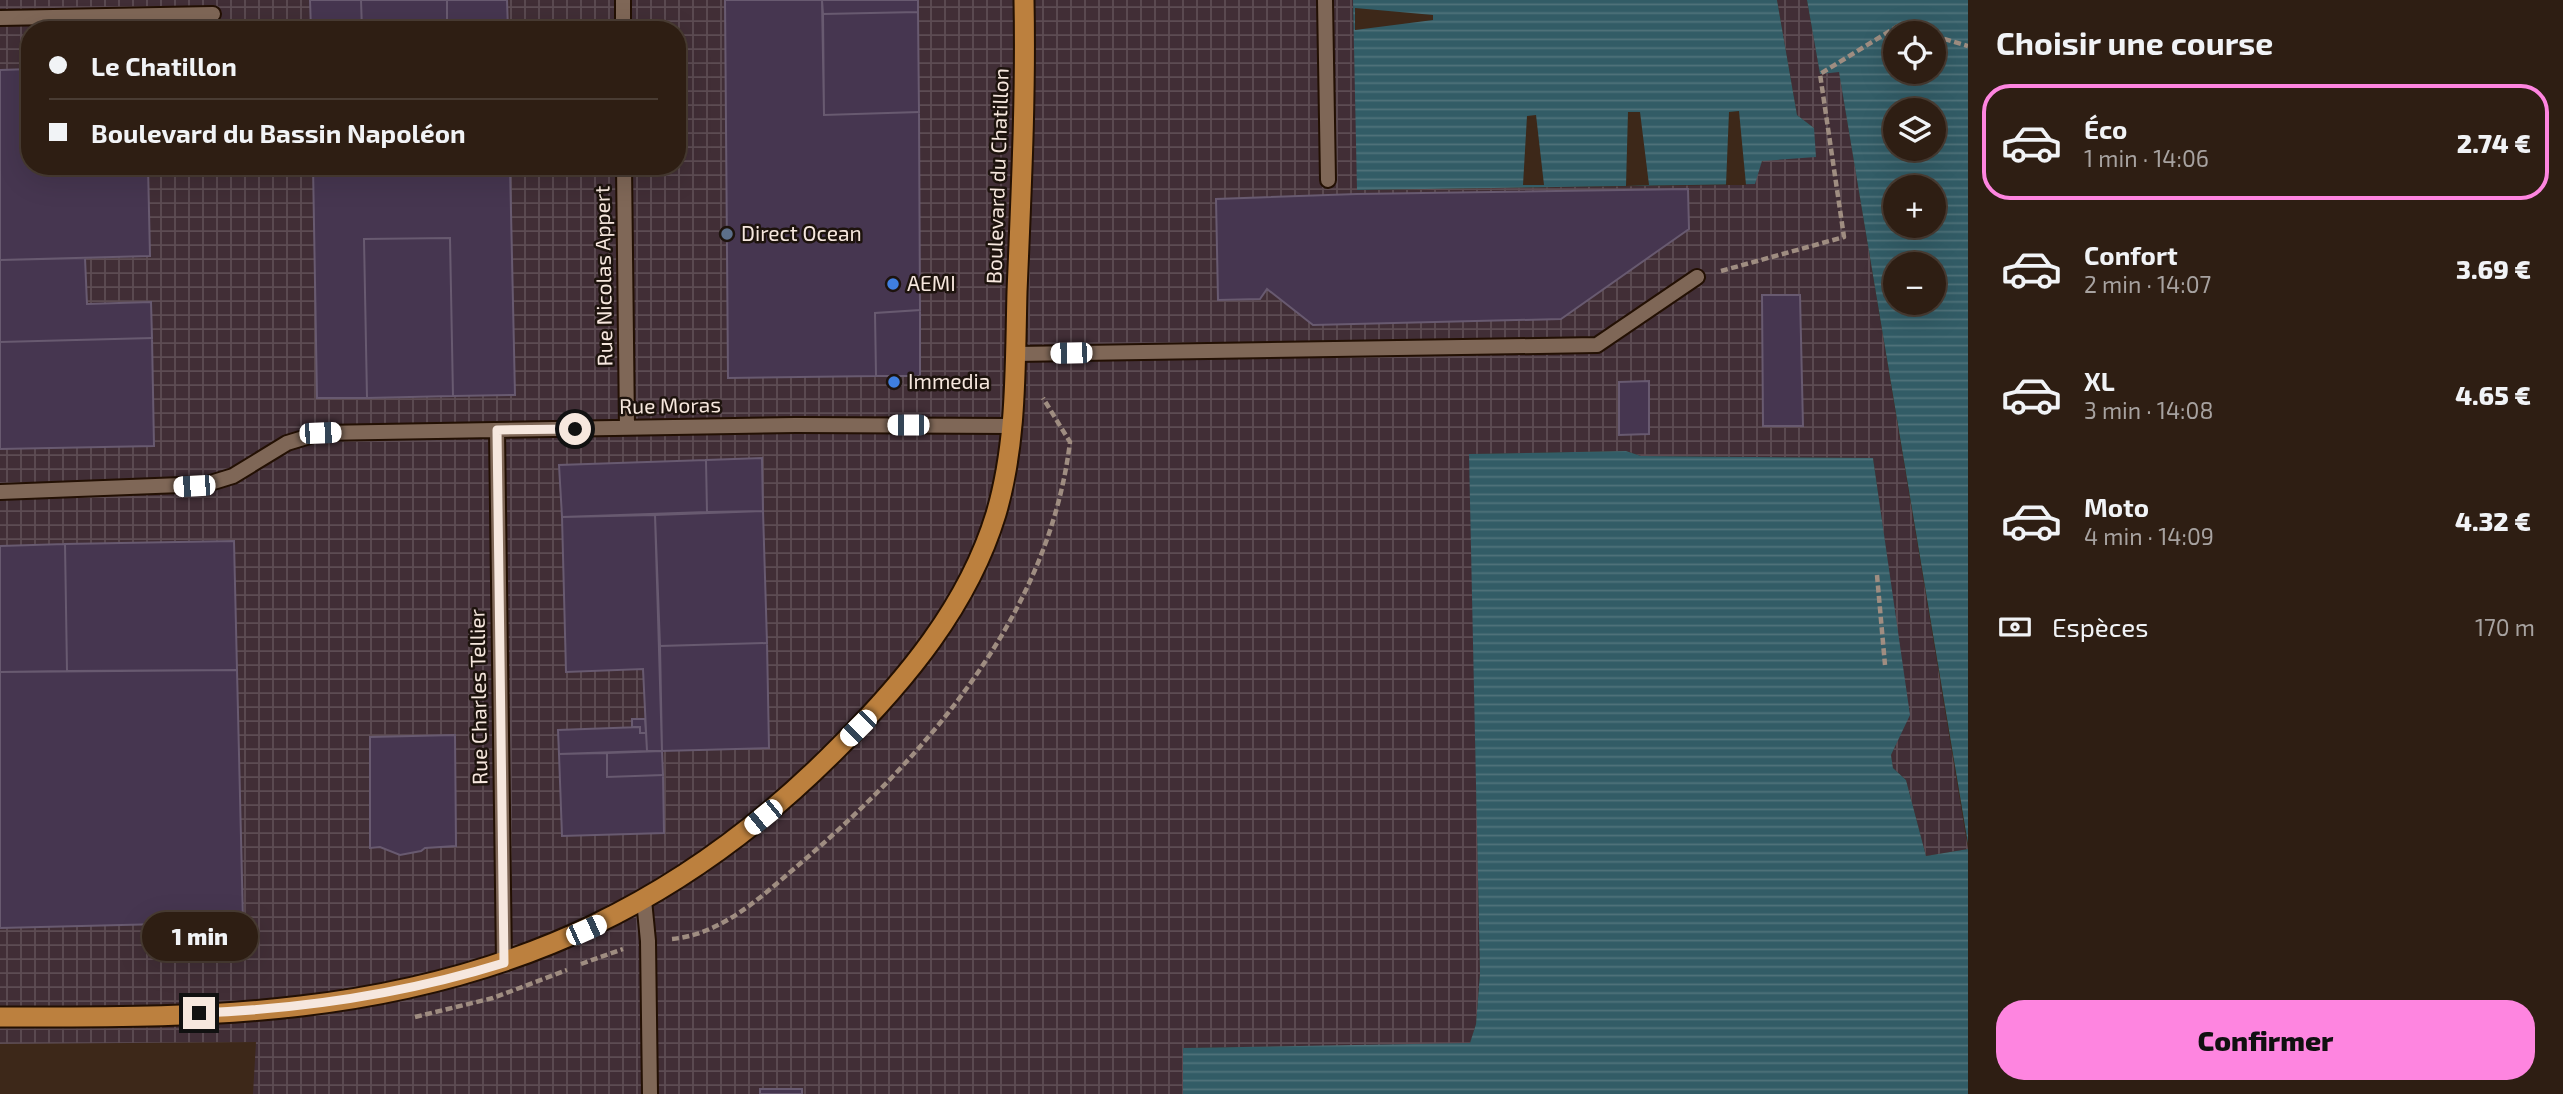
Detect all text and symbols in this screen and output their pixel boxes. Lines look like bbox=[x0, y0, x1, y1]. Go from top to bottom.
map controls bbox=[1883, 21, 1946, 315]
button: locate bbox=[1883, 21, 1946, 84]
text: Choisir une course bbox=[1996, 23, 2273, 61]
text: Le Chatillon bbox=[91, 50, 237, 81]
street label: Boulevard du Chatillon bbox=[980, 68, 1013, 284]
button: layers bbox=[1883, 98, 1946, 161]
icon: car bbox=[2000, 111, 2063, 174]
text: Éco bbox=[2084, 113, 2127, 144]
text: Boulevard du Bassin Napoléon bbox=[91, 117, 466, 148]
text: 2.74 € bbox=[2457, 127, 2531, 158]
text: 1 min · 14:06 bbox=[2084, 144, 2209, 172]
button: + bbox=[1883, 175, 1946, 238]
street label: Rue Nicolas Appert bbox=[588, 185, 617, 367]
place label: Direct Ocean bbox=[741, 220, 862, 245]
marker: Direct Ocean bbox=[719, 226, 735, 242]
icon: car bbox=[2000, 237, 2063, 300]
text: Confort bbox=[2084, 239, 2178, 270]
button: − bbox=[1883, 252, 1946, 315]
text: 3.69 € bbox=[2456, 253, 2531, 284]
place label: AEMI bbox=[907, 270, 956, 295]
text: 2 min · 14:07 bbox=[2084, 270, 2211, 298]
marker: AEMI bbox=[885, 276, 901, 292]
car bbox=[1050, 342, 1093, 364]
icon: car bbox=[2000, 363, 2063, 426]
text: XL bbox=[2084, 365, 2115, 396]
place label: Immedia bbox=[908, 368, 990, 393]
marker: Immedia bbox=[886, 374, 902, 390]
text: 4.65 € bbox=[2455, 379, 2531, 410]
street label: Rue Moras bbox=[619, 391, 721, 418]
text: 3 min · 14:08 bbox=[2084, 396, 2213, 424]
route start bbox=[559, 413, 591, 445]
car bbox=[888, 415, 930, 436]
car bbox=[299, 422, 342, 444]
car bbox=[173, 474, 216, 498]
icon: car bbox=[2000, 489, 2063, 552]
text: Moto bbox=[2084, 491, 2149, 522]
text: 4.32 € bbox=[2455, 505, 2531, 536]
text: 4 min · 14:09 bbox=[2084, 522, 2214, 550]
street label: Rue Charles Tellier bbox=[463, 608, 492, 785]
icon: cash bbox=[1996, 608, 2034, 646]
text: Espèces bbox=[2052, 611, 2149, 642]
text: 170 m bbox=[2475, 613, 2535, 641]
car bbox=[836, 706, 881, 750]
car bbox=[741, 796, 786, 838]
callout: 1 min bbox=[141, 912, 257, 960]
car bbox=[563, 912, 610, 948]
text: 1 min bbox=[172, 922, 228, 950]
route end bbox=[183, 997, 215, 1029]
button: Confirmer bbox=[1996, 1000, 2535, 1080]

